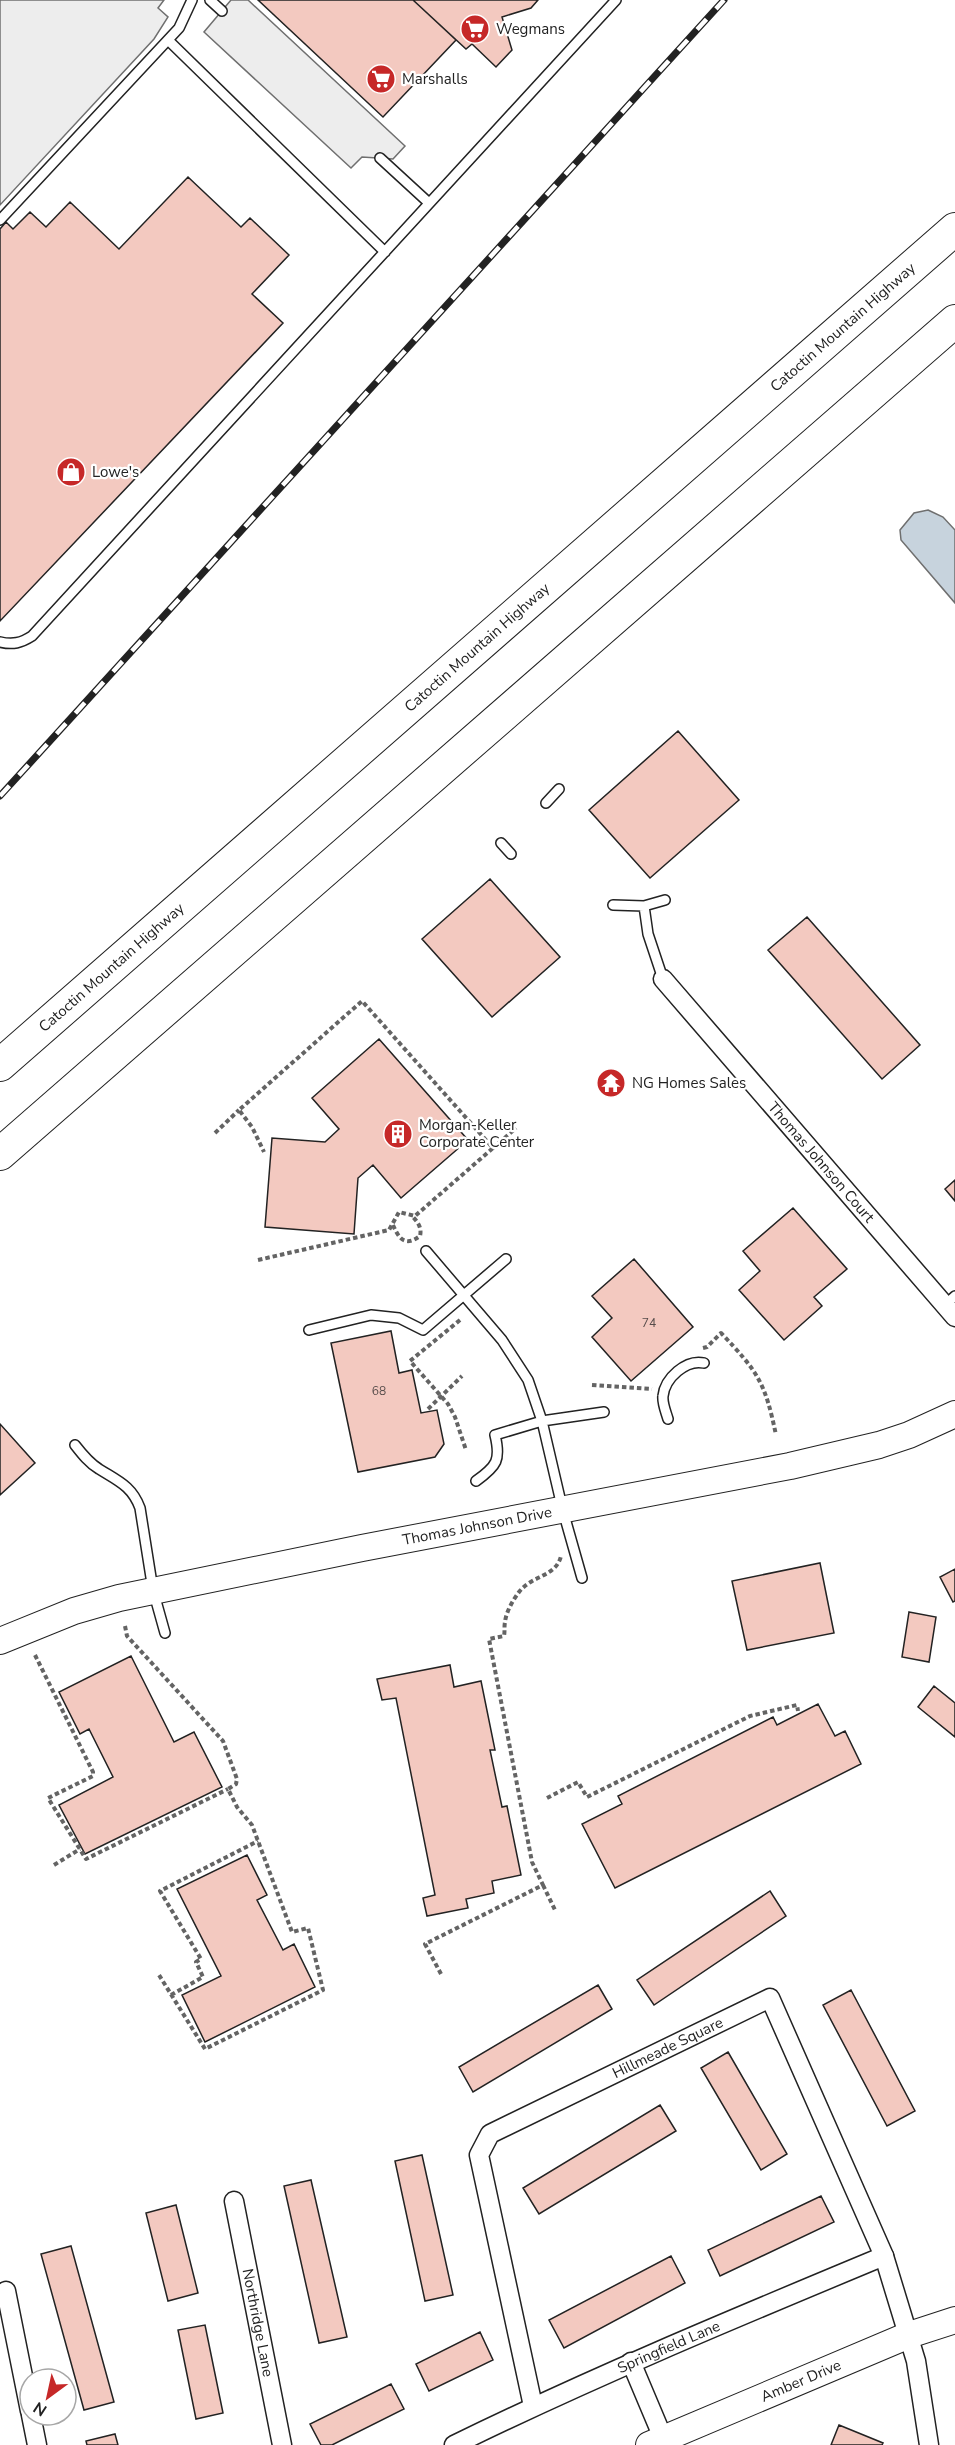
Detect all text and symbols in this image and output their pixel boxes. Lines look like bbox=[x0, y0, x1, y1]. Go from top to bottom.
supermarket icon: Wegmans bbox=[459, 13, 491, 45]
place label: Wegmans bbox=[496, 19, 565, 39]
supermarket icon: Marshalls bbox=[365, 63, 397, 95]
place label: Marshalls bbox=[402, 69, 468, 89]
street label: Catoctin Mountain Highway bbox=[766, 258, 920, 396]
shop icon: Lowe's bbox=[55, 456, 87, 488]
place label: Lowe's bbox=[92, 462, 139, 482]
street label: Catoctin Mountain Highway bbox=[400, 578, 554, 716]
street label: Catoctin Mountain Highway bbox=[34, 898, 188, 1037]
temple icon: NG Homes Sales bbox=[595, 1067, 627, 1099]
place label: NG Homes Sales bbox=[632, 1073, 746, 1093]
street label: Thomas Johnson Court bbox=[763, 1098, 879, 1227]
place label: Morgan-Keller Corporate Center bbox=[419, 1115, 535, 1152]
building icon: Morgan-Keller Corporate Center bbox=[382, 1118, 414, 1150]
house number: 74 bbox=[642, 1315, 656, 1331]
house number: 68 bbox=[372, 1383, 386, 1399]
street label: Thomas Johnson Drive bbox=[401, 1502, 553, 1550]
street label: Hillmeade Square bbox=[609, 2012, 726, 2083]
street label: Northridge Lane bbox=[238, 2267, 278, 2379]
street label: Springfield Lane bbox=[614, 2316, 723, 2378]
street label: Amber Drive bbox=[758, 2355, 844, 2407]
north arrow bbox=[18, 2367, 78, 2427]
text: N bbox=[29, 2396, 51, 2421]

